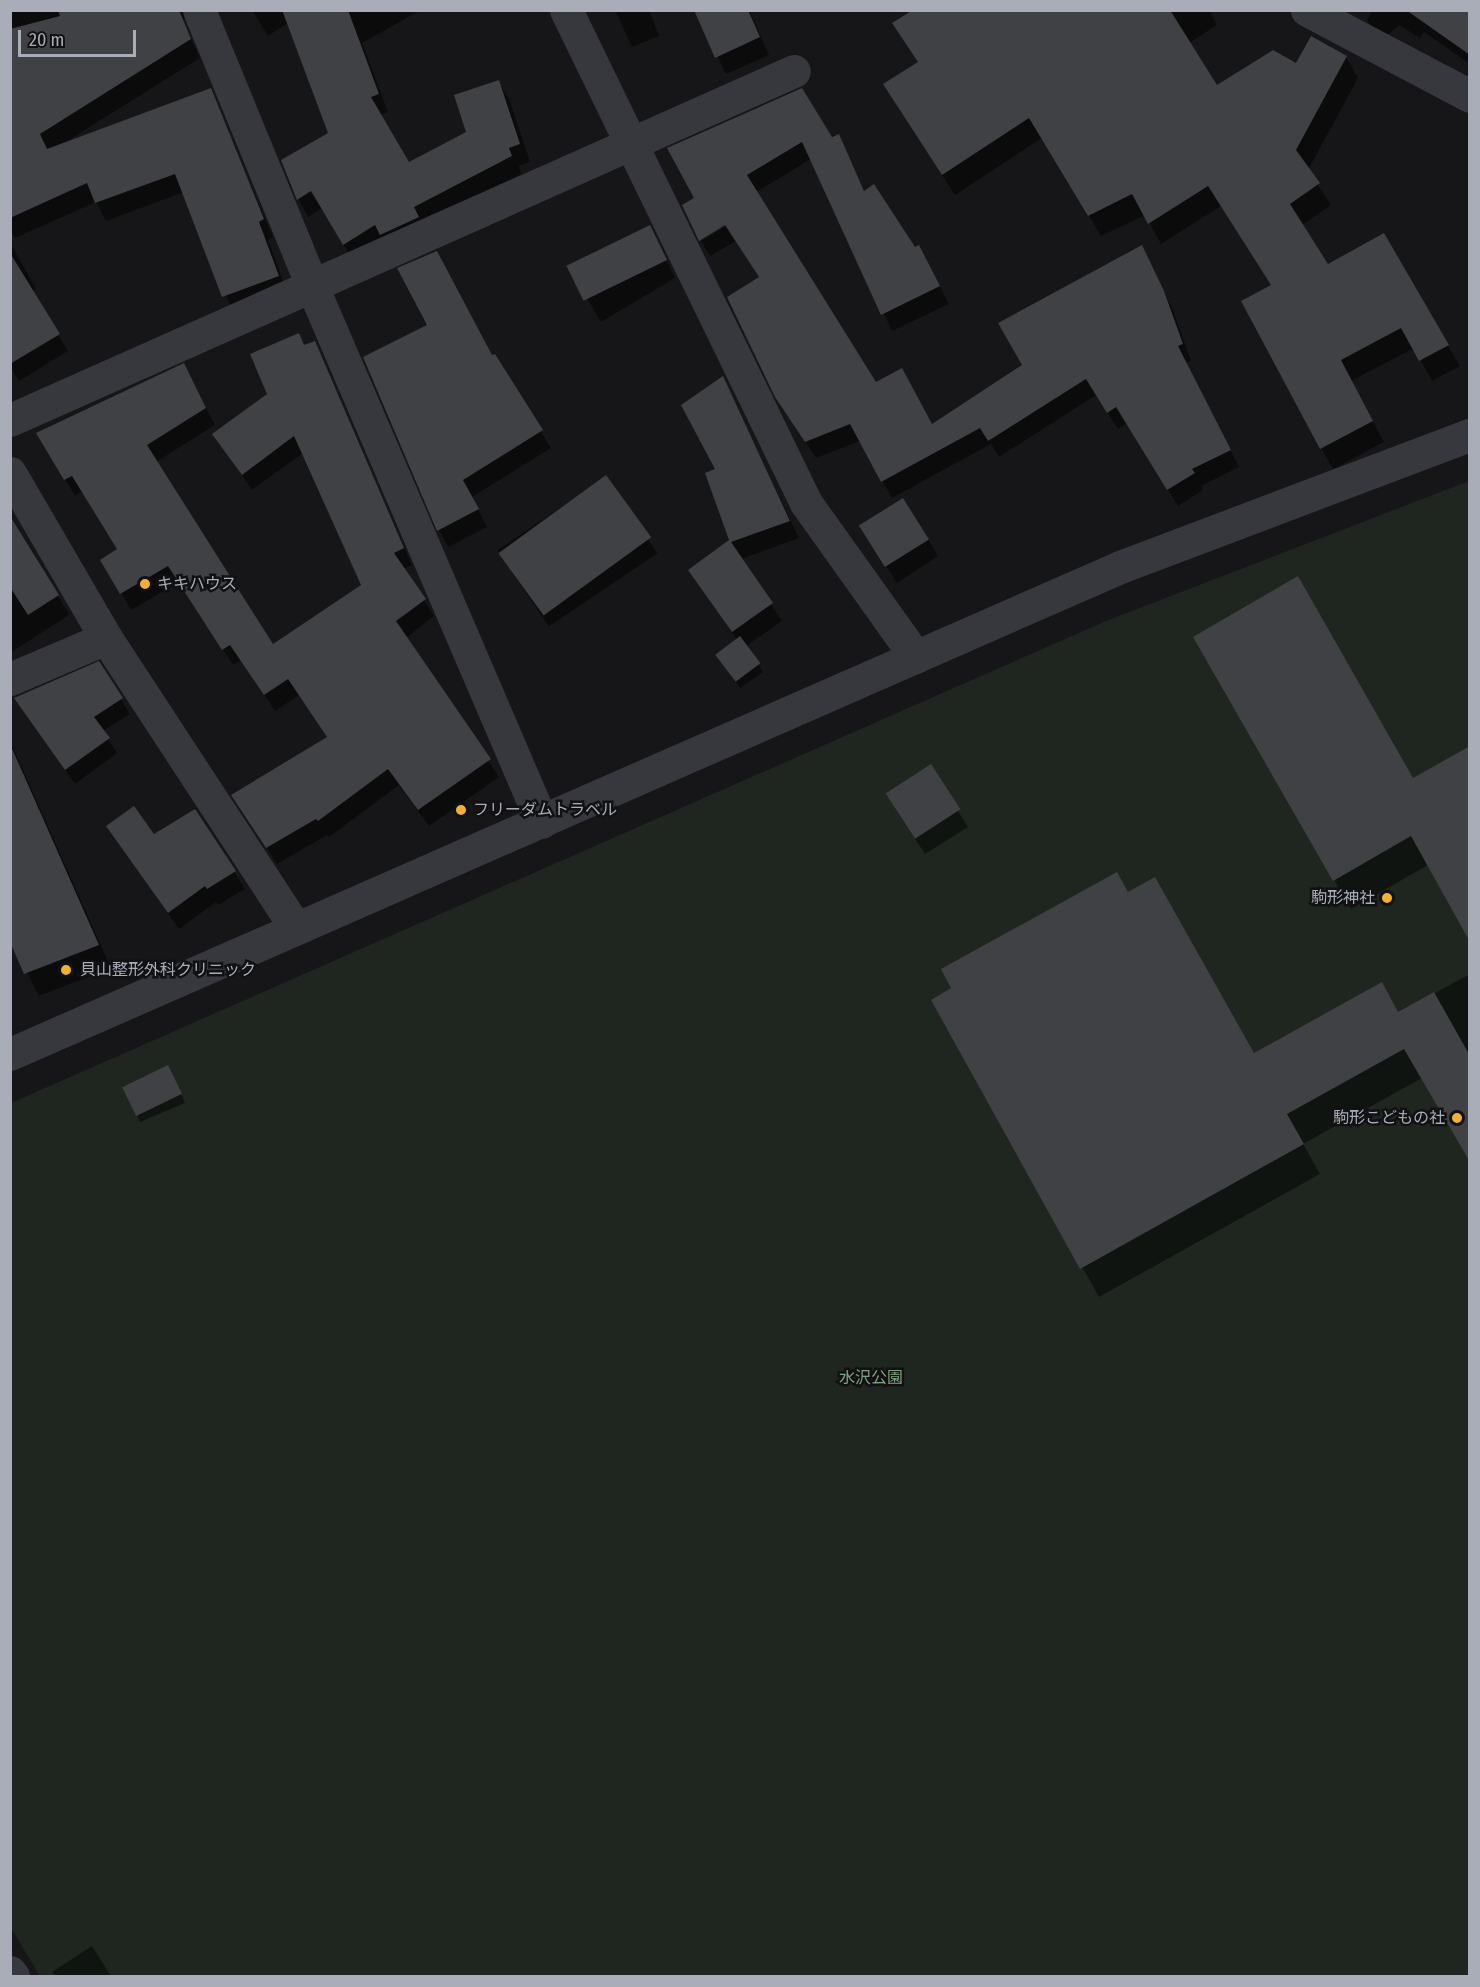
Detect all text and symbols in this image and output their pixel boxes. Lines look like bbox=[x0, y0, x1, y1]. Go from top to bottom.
scale bar bbox=[21, 18, 140, 56]
text: 20 m bbox=[29, 29, 64, 51]
place label: キキハウス bbox=[157, 574, 237, 594]
marker: キキハウス bbox=[138, 577, 152, 591]
place label: フリーダムトラベル bbox=[473, 800, 617, 820]
marker: フリーダムトラベル bbox=[454, 803, 468, 817]
place label: 駒形神社 bbox=[1311, 888, 1375, 908]
marker: 駒形神社 bbox=[1380, 891, 1394, 905]
place label: 貝山整形外科クリニック bbox=[80, 960, 256, 980]
marker: 貝山整形外科クリニック bbox=[57, 961, 75, 979]
place label: 駒形こどもの社 bbox=[1333, 1108, 1445, 1128]
marker: 駒形こどもの社 bbox=[1450, 1111, 1464, 1125]
park label: 水沢公園 bbox=[839, 1368, 903, 1388]

